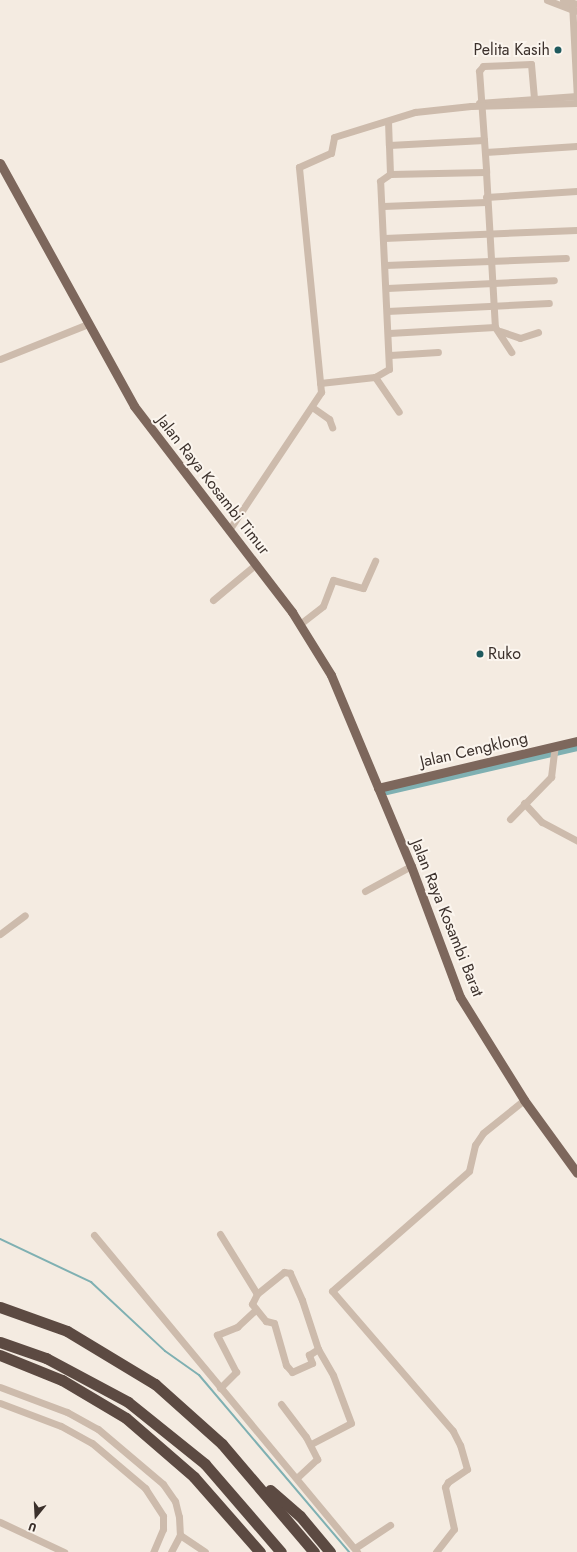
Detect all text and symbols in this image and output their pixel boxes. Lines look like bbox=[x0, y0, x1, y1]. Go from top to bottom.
place label: Pelita Kasih bbox=[474, 40, 550, 60]
marker: Pelita Kasih bbox=[553, 45, 563, 55]
street label: Jalan Raya Kosambi Timur bbox=[152, 411, 274, 559]
place label: Ruko bbox=[488, 644, 521, 664]
marker: Ruko bbox=[475, 649, 485, 659]
street label: Jalan Cengklong bbox=[418, 728, 530, 772]
street label: Jalan Raya Kosambi Barat bbox=[407, 837, 487, 999]
north arrow bbox=[16, 1496, 56, 1536]
text: U bbox=[26, 1519, 38, 1536]

